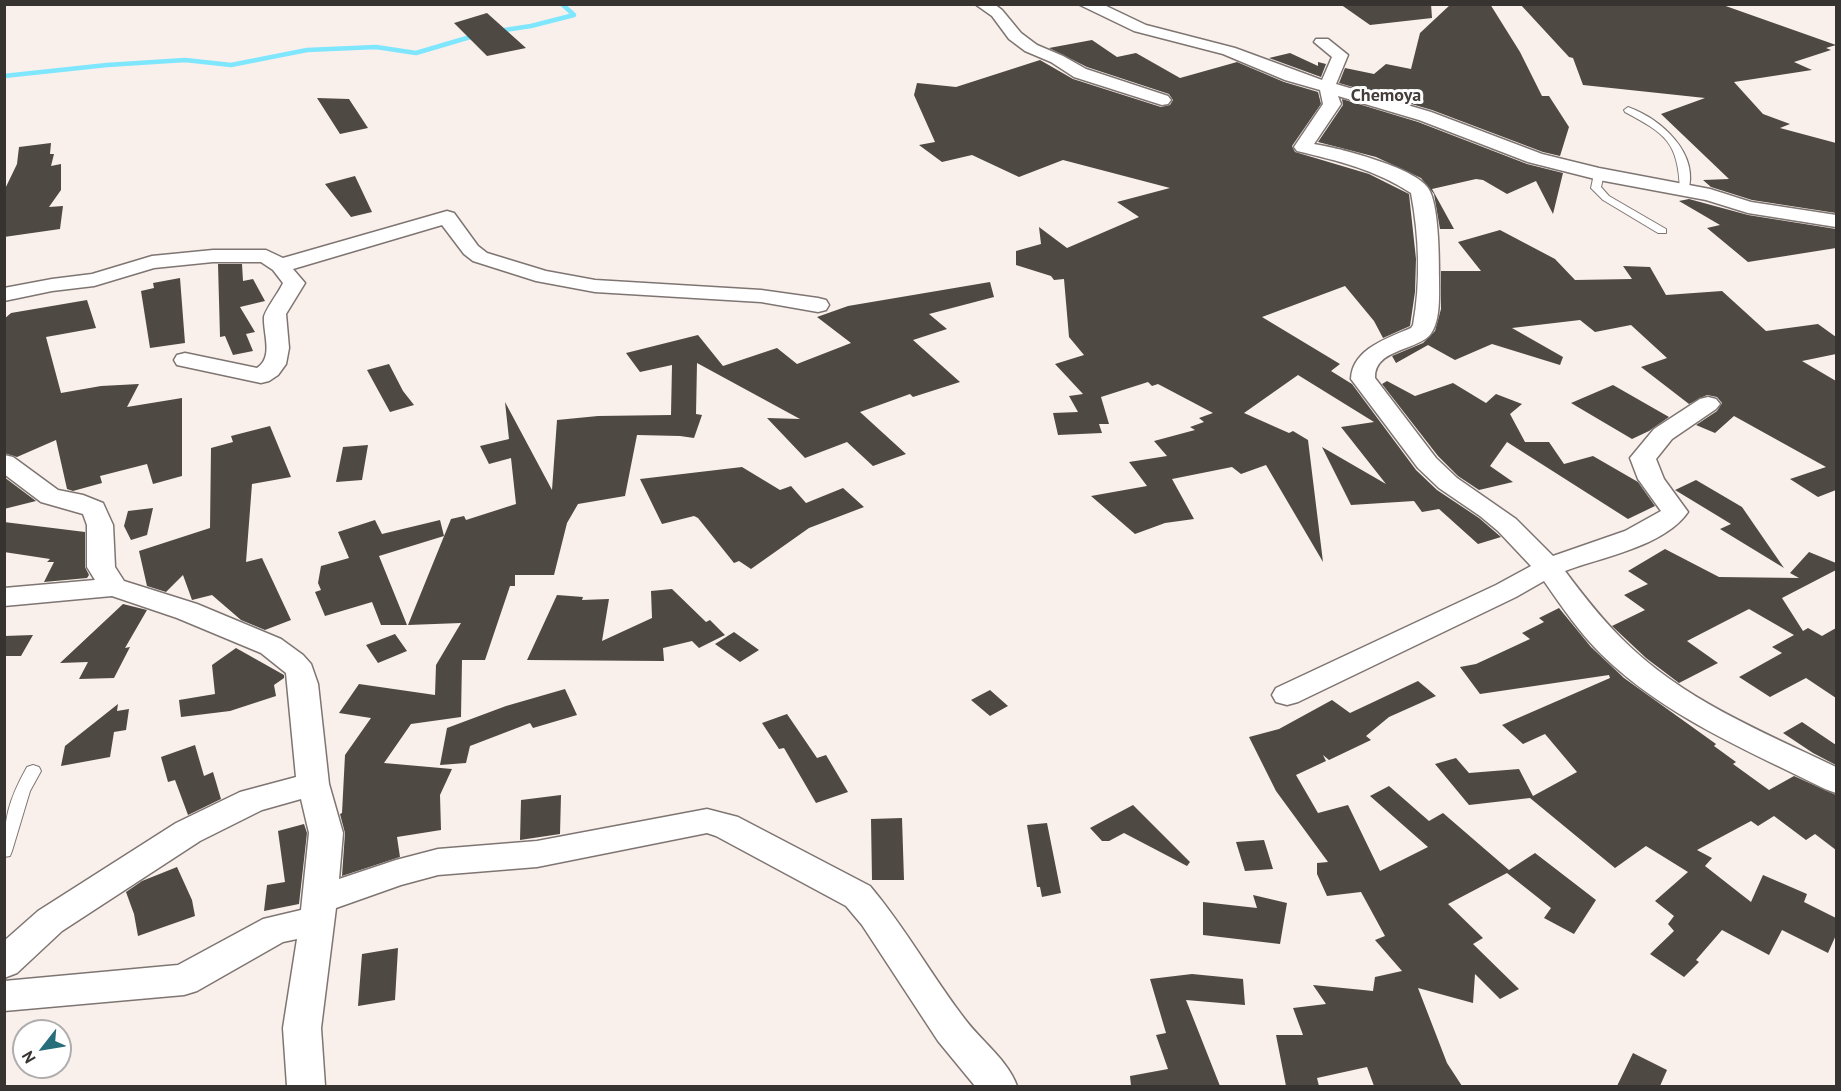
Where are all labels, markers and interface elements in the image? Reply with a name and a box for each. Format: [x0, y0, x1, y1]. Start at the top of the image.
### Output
district label: Chemoya [1351, 85, 1421, 107]
north arrow [12, 1019, 72, 1079]
text: N [17, 1048, 40, 1067]

